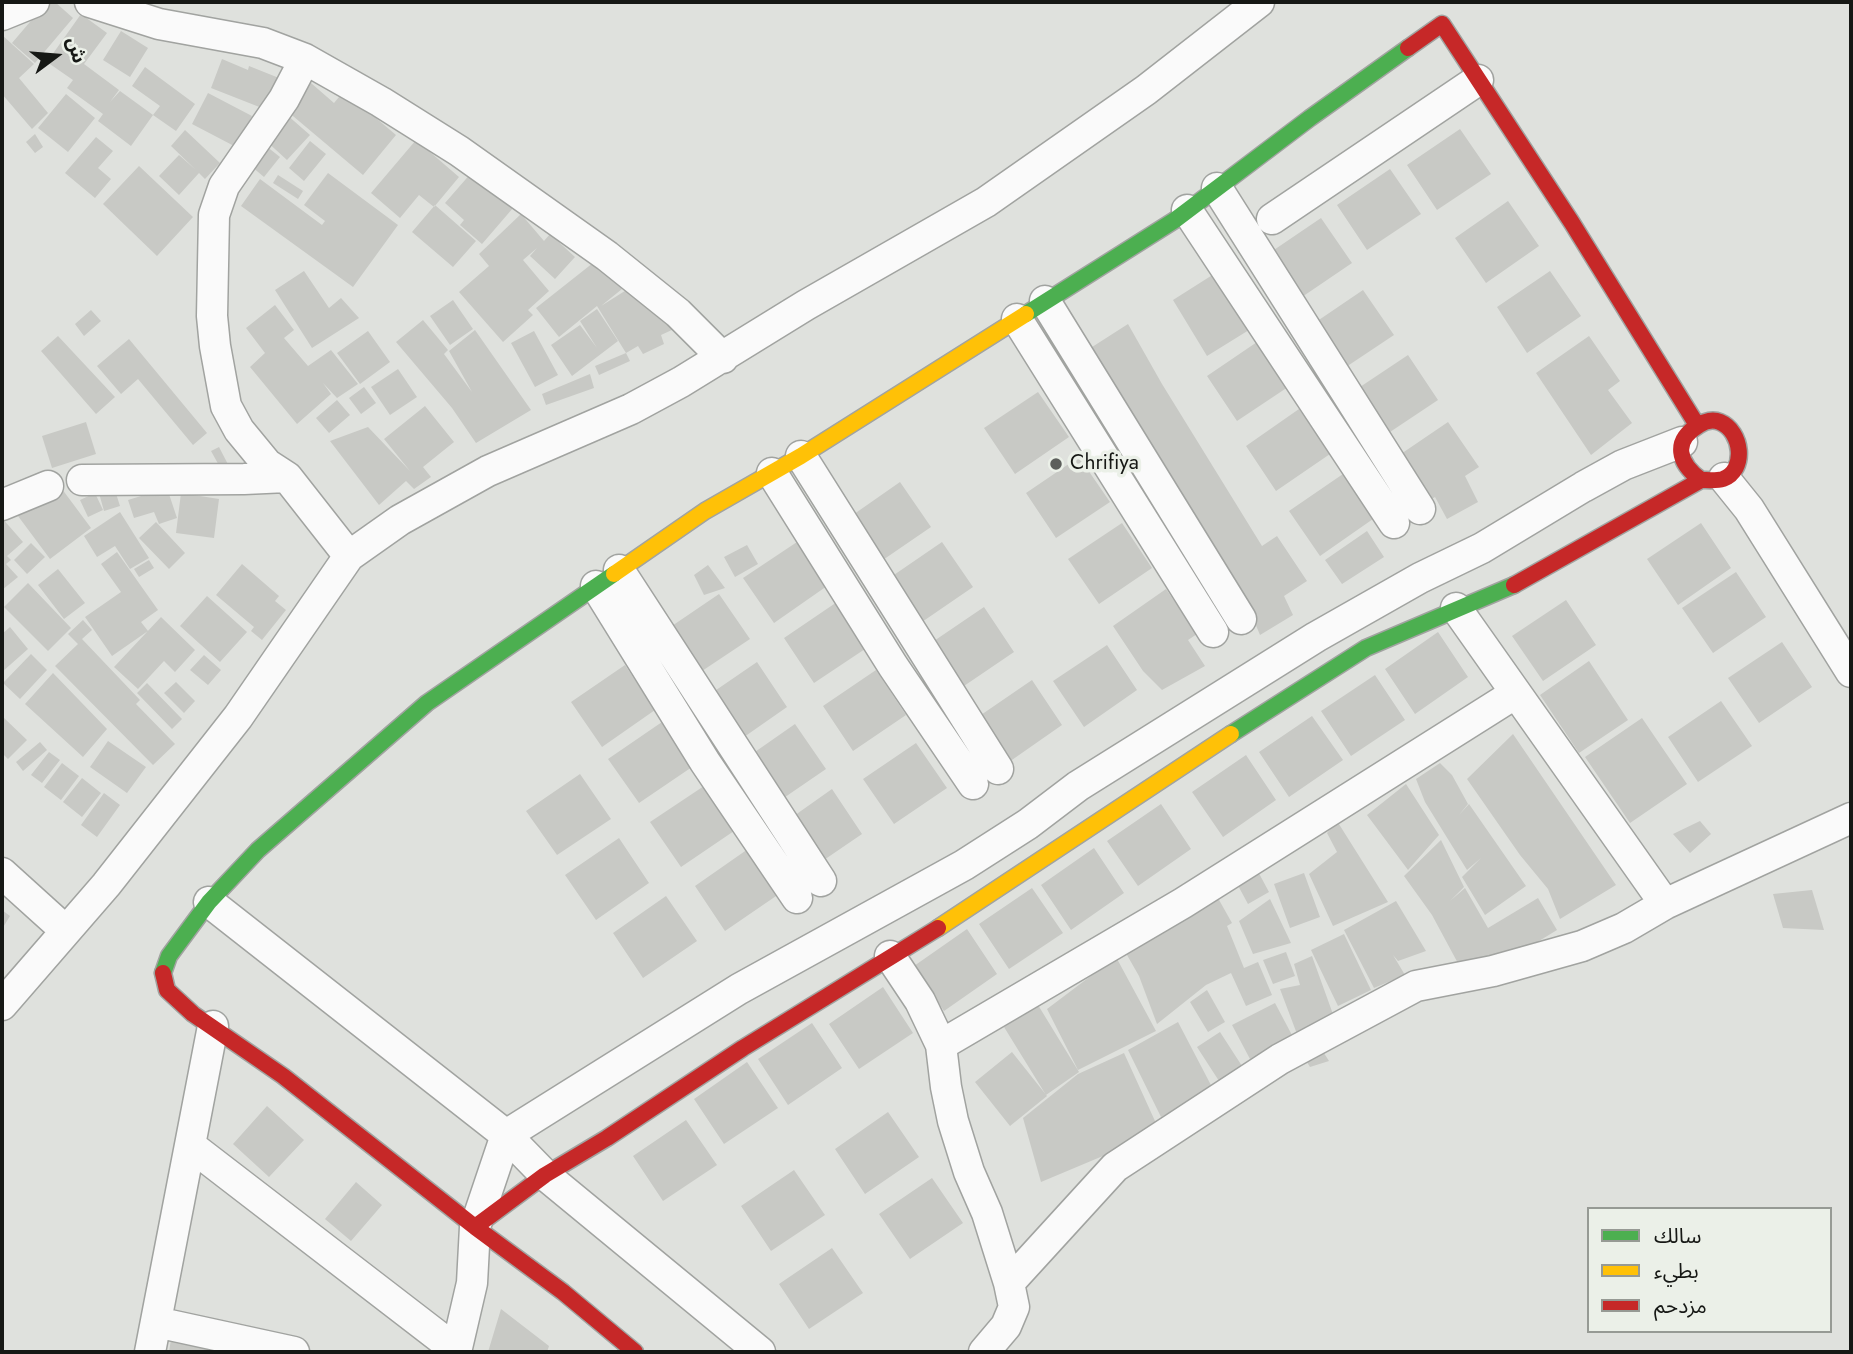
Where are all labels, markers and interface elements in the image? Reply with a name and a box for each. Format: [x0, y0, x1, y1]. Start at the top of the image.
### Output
north arrow [21, 21, 91, 91]
text: ش [60, 34, 93, 66]
place label: Chrifiya [1070, 451, 1139, 477]
marker: Chrifiya [1048, 456, 1064, 472]
legend [1587, 1207, 1832, 1333]
text: سالك [1654, 1221, 1701, 1251]
text: بطيء [1654, 1256, 1699, 1286]
text: مزدحم [1654, 1291, 1707, 1321]

